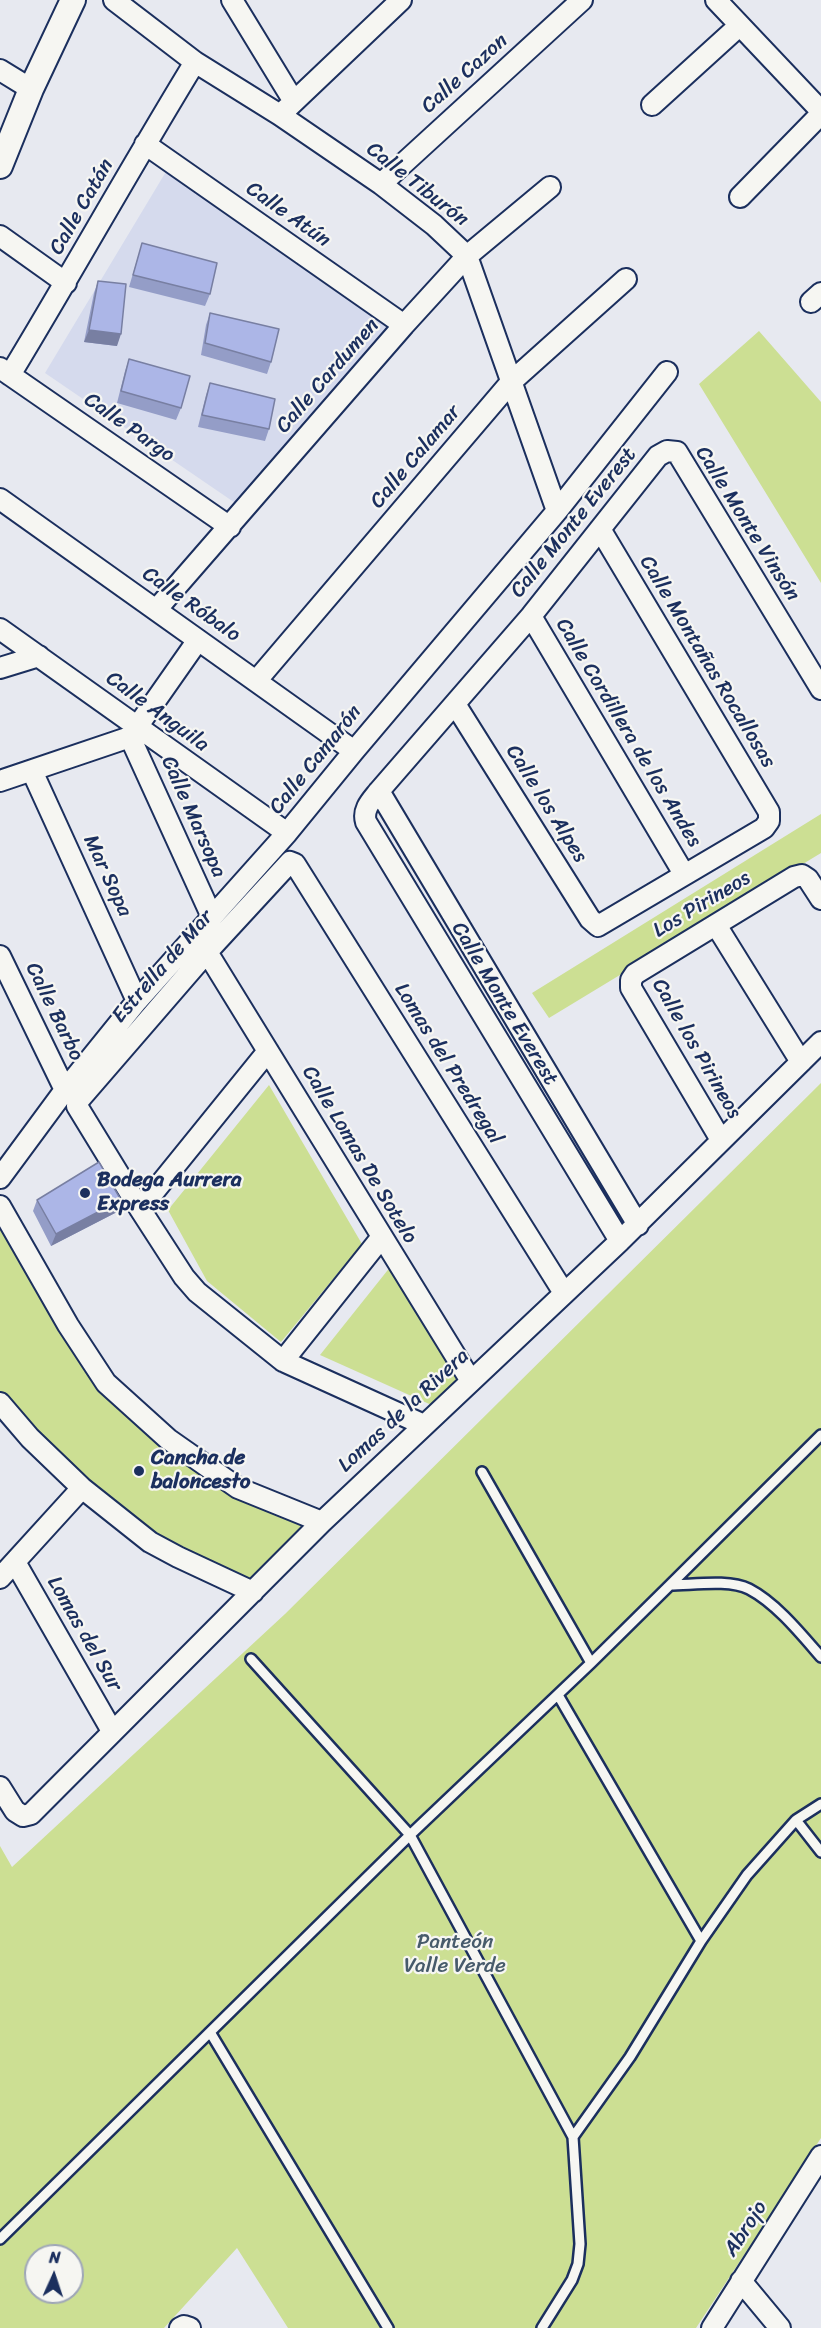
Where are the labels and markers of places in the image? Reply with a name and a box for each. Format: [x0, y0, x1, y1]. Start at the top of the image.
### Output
place label: Bodega Aurrera Express [97, 1168, 242, 1218]
marker: Bodega Aurrera Express [78, 1186, 92, 1200]
place label: Cancha de baloncesto [151, 1446, 251, 1496]
marker: Cancha de baloncesto [132, 1464, 146, 1478]

